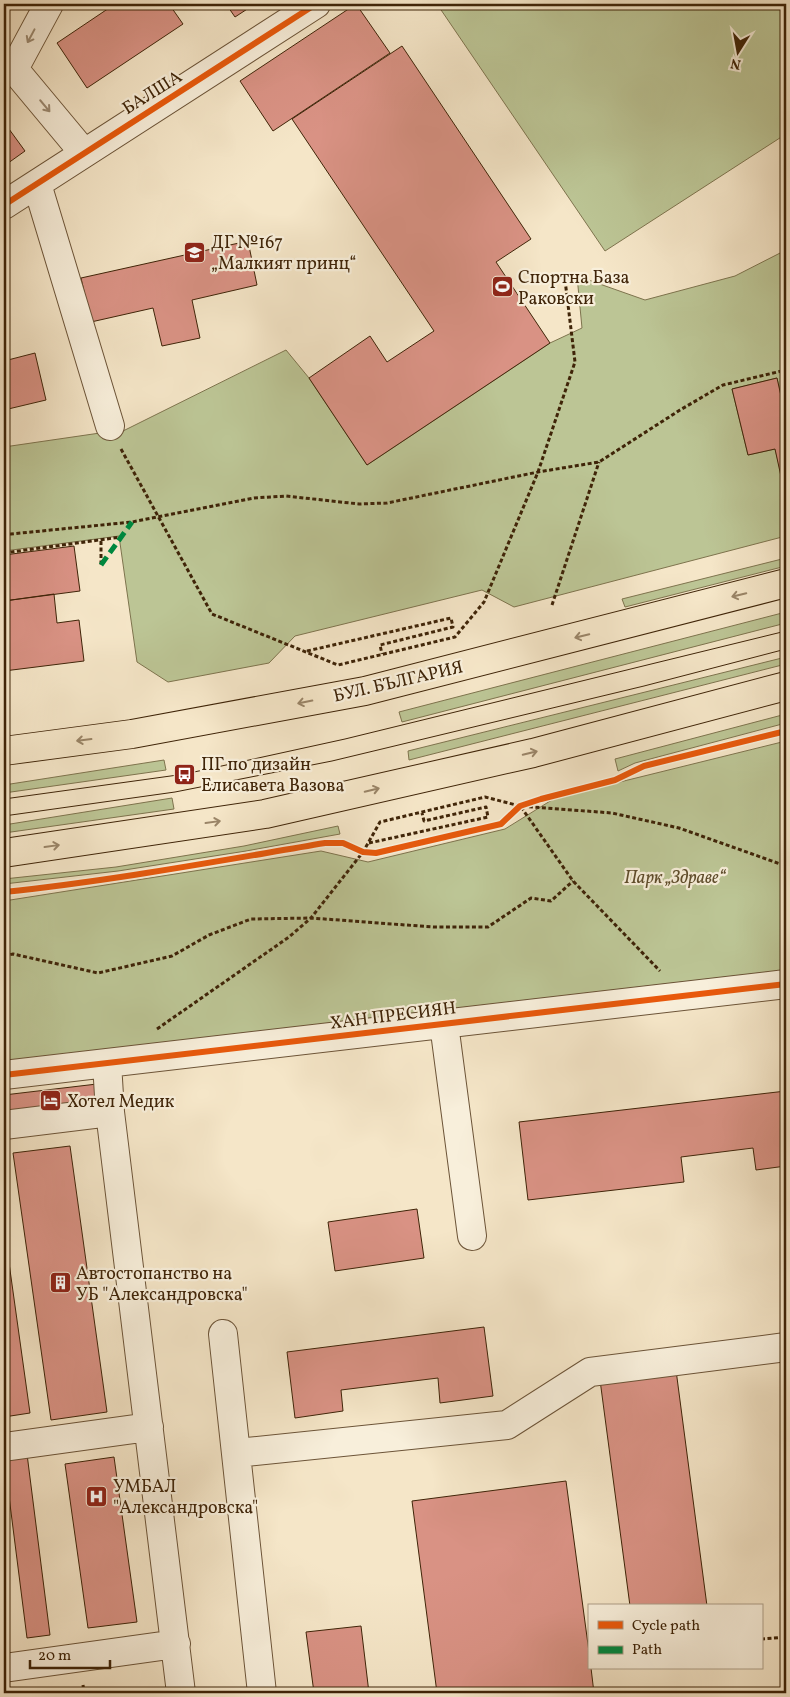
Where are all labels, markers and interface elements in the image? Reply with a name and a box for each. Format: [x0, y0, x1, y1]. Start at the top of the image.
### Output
north arrow [712, 28, 762, 78]
one-way arrow [26, 29, 36, 44]
text: N [729, 53, 743, 74]
street label: БАЛША [118, 65, 188, 121]
one-way arrow [39, 100, 50, 113]
place label: ДГ №167 „Малкият принц“ [211, 231, 356, 277]
school or university icon: ДГ №167 „Малкият принц“ [183, 240, 207, 264]
place label: Спортна База Раковски [518, 266, 629, 312]
sports icon: Спортна База Раковски [490, 275, 514, 299]
one-way arrow [732, 591, 748, 600]
one-way arrow [574, 631, 590, 641]
street label: БУЛ. БЪЛГАРИЯ [331, 655, 466, 710]
one-way arrow [297, 698, 313, 708]
one-way arrow [76, 735, 92, 745]
one-way arrow [522, 748, 538, 757]
place label: ПГ по дизайн Елисавета Вазова [201, 753, 344, 799]
bus stop icon: ПГ по дизайн Елисавета Вазова [173, 762, 197, 786]
one-way arrow [363, 785, 379, 794]
one-way arrow [204, 817, 220, 827]
one-way arrow [44, 840, 60, 850]
park label: Парк „Здраве“ [624, 866, 727, 891]
street label: ХАН ПРЕСИЯН [329, 996, 458, 1037]
hotel icon: Хотел Медик [39, 1089, 63, 1113]
place label: Хотел Медик [67, 1090, 175, 1115]
place label: Автостопанство на УБ "Александровска" [76, 1262, 248, 1308]
building icon: Автостопанство на УБ "Александровска" [48, 1271, 72, 1295]
place label: УМБАЛ "Александровска" [113, 1475, 258, 1521]
hospital icon: УМБАЛ "Александровска" [85, 1484, 109, 1508]
legend [588, 1604, 762, 1670]
text: Cycle path [632, 1616, 700, 1637]
scale bar [30, 1637, 110, 1669]
text: Path [632, 1640, 662, 1661]
text: 20 m [38, 1646, 71, 1667]

